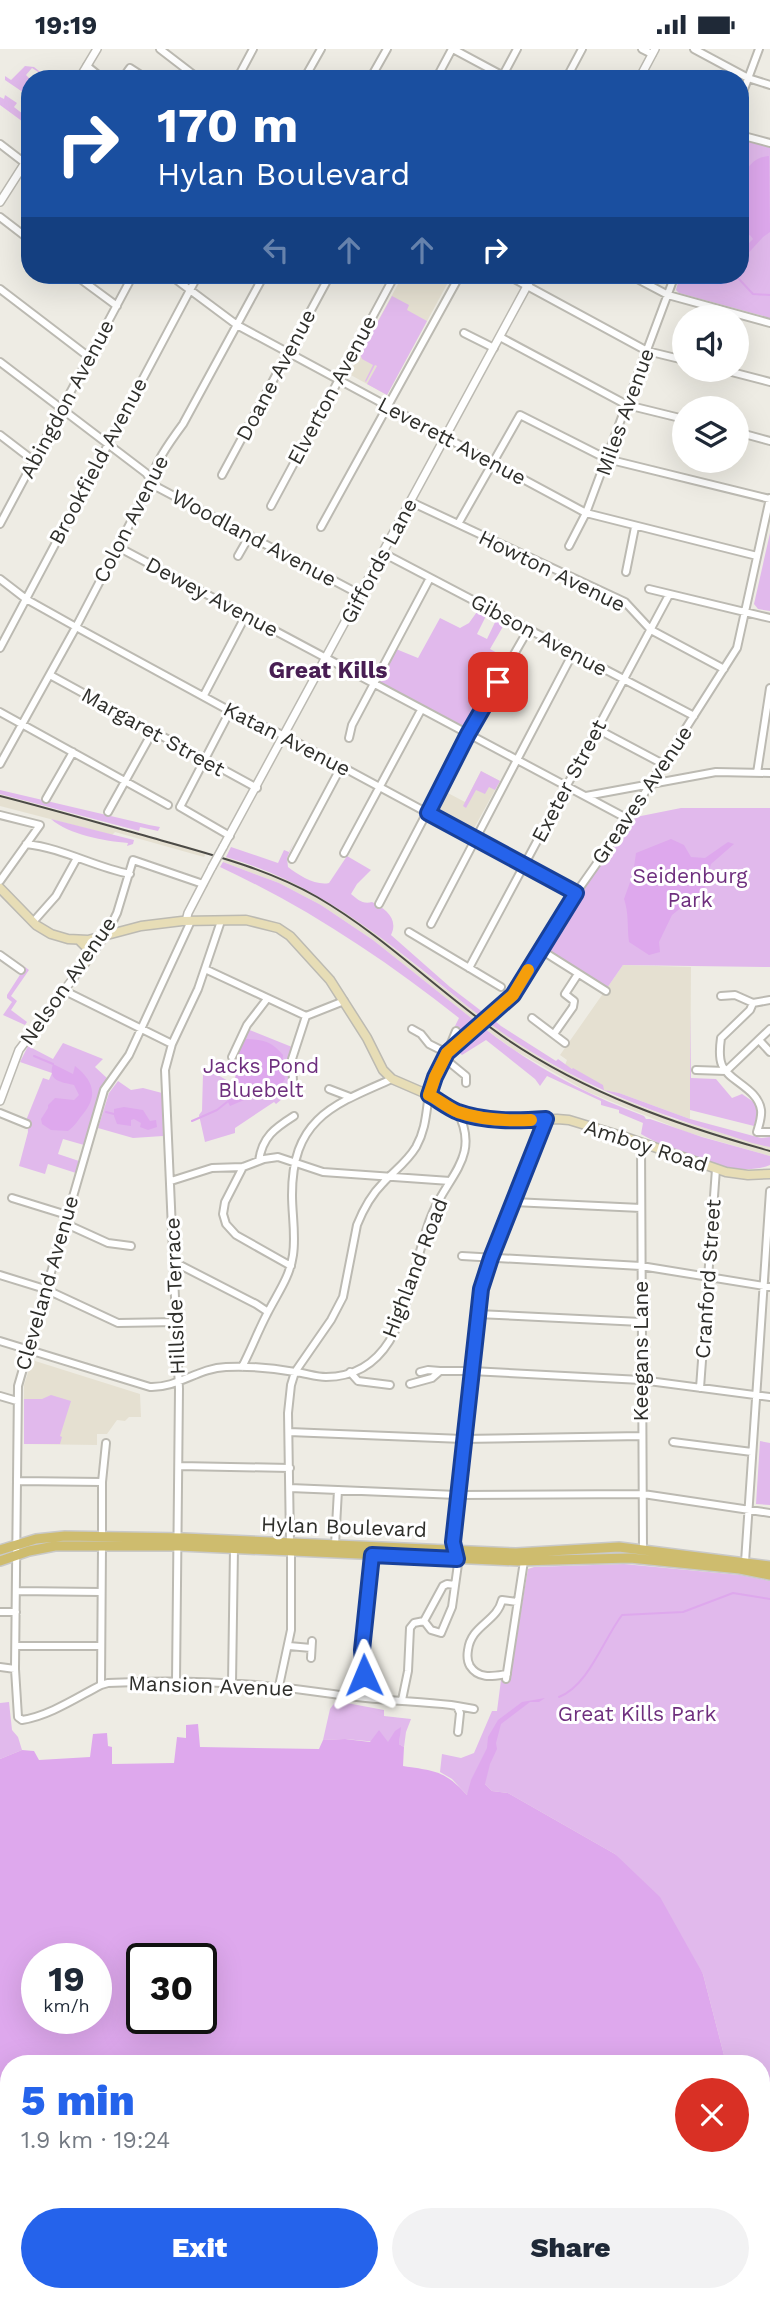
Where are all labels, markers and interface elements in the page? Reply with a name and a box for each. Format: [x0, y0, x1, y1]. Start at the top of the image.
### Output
text: 19:19 [35, 10, 97, 40]
text: 170 m [157, 96, 298, 154]
icon: right [42, 98, 133, 189]
text: Hylan Boulevard [157, 155, 410, 193]
icon: left [257, 231, 295, 269]
icon: ahead [330, 231, 368, 269]
icon: ahead [403, 231, 441, 269]
icon: right [476, 231, 514, 269]
street label: Doane Avenue [230, 305, 321, 445]
map controls [672, 305, 749, 473]
button: sound [672, 305, 749, 382]
street label: Elverton Avenue [282, 311, 381, 469]
street label: Abingdon Avenue [14, 315, 119, 482]
street label: Miles Avenue [590, 345, 659, 479]
street label: Brookfield Avenue [43, 373, 152, 548]
street label: Leverett Avenue [374, 391, 531, 490]
button: layers [672, 396, 749, 473]
street label: Colon Avenue [88, 451, 173, 587]
street label: Woodland Avenue [168, 484, 341, 592]
street label: Giffords Lane [335, 494, 422, 628]
street label: Howton Avenue [475, 524, 630, 617]
street label: Dewey Avenue [142, 551, 283, 642]
street label: Gibson Avenue [467, 588, 612, 681]
pin [468, 652, 528, 712]
district label: Great Kills [268, 657, 388, 684]
icon: arrive [479, 663, 517, 701]
street label: Margaret Street [77, 682, 229, 781]
street label: Katan Avenue [220, 696, 355, 781]
street label: Exeter Street [526, 715, 611, 846]
street label: Greaves Avenue [586, 721, 697, 869]
park label: Seidenburg Park [633, 863, 748, 912]
street label: Nelson Avenue [14, 912, 121, 1050]
park label: Jacks Pond Bluebelt [203, 1053, 319, 1102]
street label: Amboy Road [581, 1114, 711, 1177]
street label: Cleveland Avenue [10, 1193, 83, 1373]
street label: Highland Road [376, 1194, 453, 1341]
street label: Cranford Street [689, 1198, 726, 1360]
street label: Hillside Terrace [159, 1217, 190, 1375]
street label: Keegans Lane [628, 1281, 653, 1421]
street label: Hylan Boulevard [261, 1511, 427, 1542]
position arrow [327, 1638, 401, 1712]
street label: Mansion Avenue [128, 1670, 294, 1701]
park label: Great Kills Park [558, 1701, 716, 1726]
speed limit sign: 30 [126, 1943, 217, 2034]
text: 19 [48, 1958, 85, 2000]
text: km/h [43, 1995, 90, 2016]
text: 5 min [21, 2076, 135, 2125]
button: close [675, 2078, 749, 2152]
text: 1.9 km · 19:24 [21, 2127, 170, 2154]
button: Exit [21, 2208, 378, 2288]
button: Share [392, 2208, 749, 2288]

